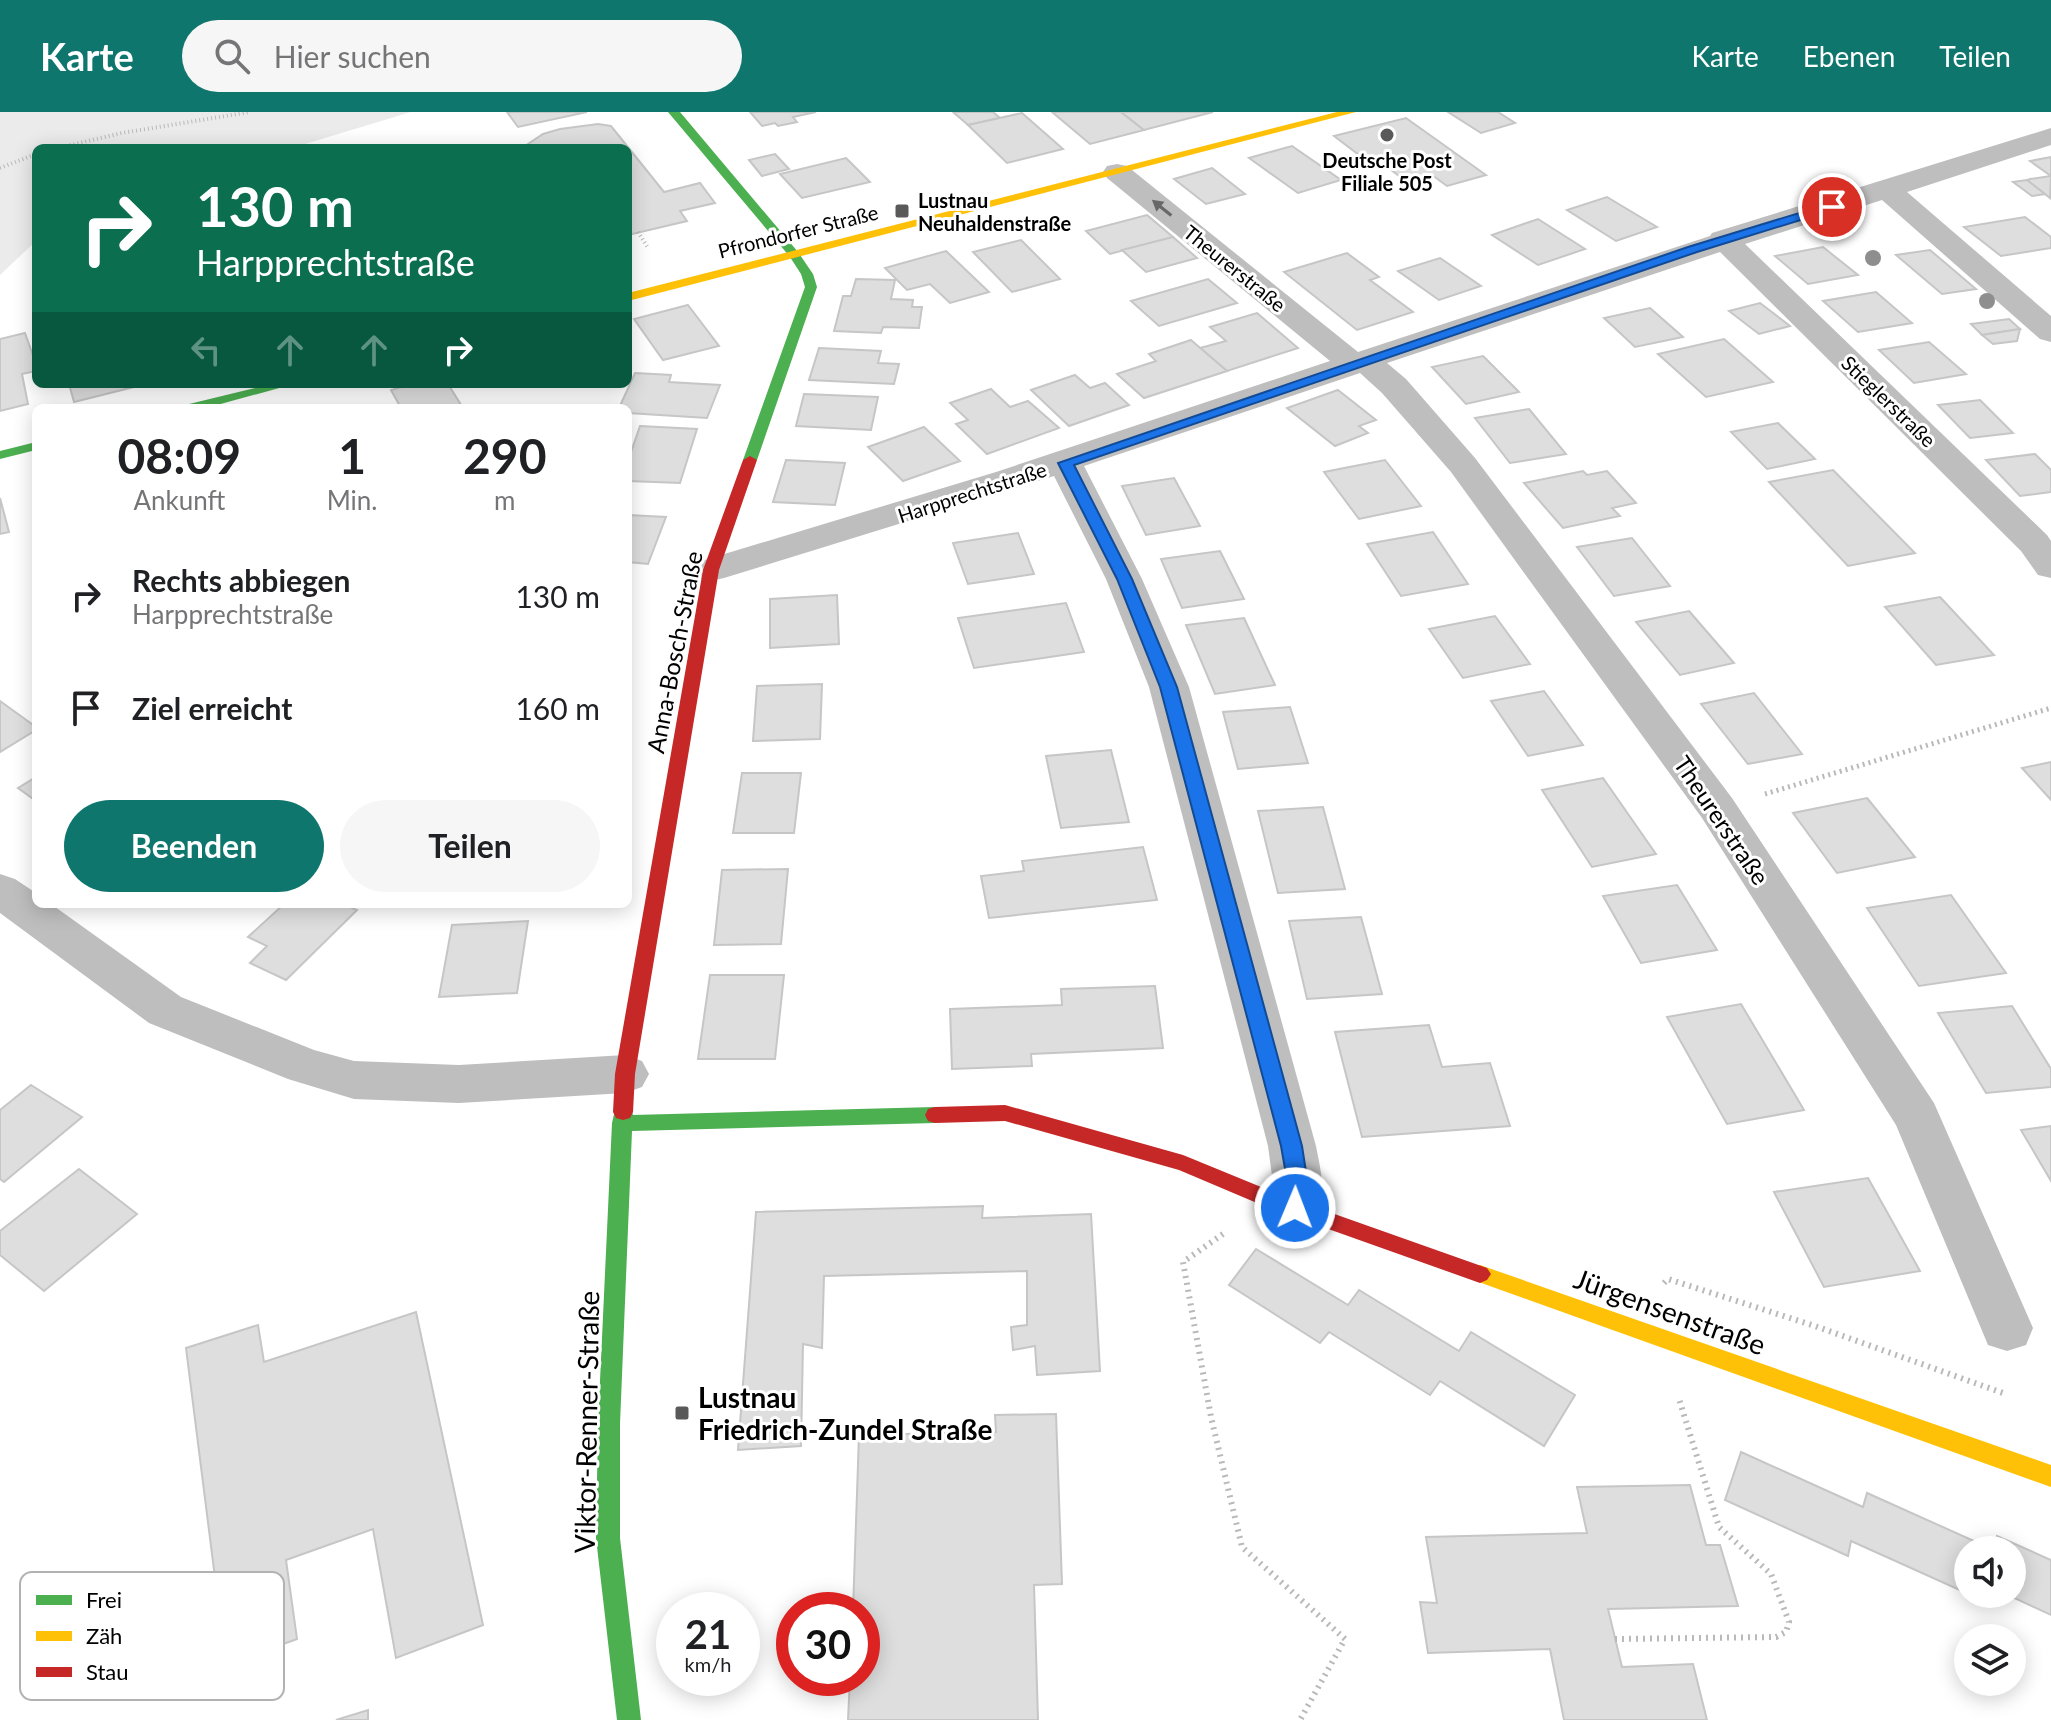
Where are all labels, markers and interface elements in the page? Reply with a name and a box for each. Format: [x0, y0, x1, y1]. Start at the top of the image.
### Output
search box [182, 20, 742, 92]
text: Karte [40, 33, 134, 79]
icon: search [210, 34, 254, 78]
text: Hier suchen [274, 38, 431, 74]
text: Karte [1691, 39, 1759, 73]
text: Ebenen [1803, 39, 1895, 73]
text: Teilen [1939, 39, 2011, 73]
marker: Deutsche Post Filiale 505 [1378, 126, 1396, 144]
place label: Deutsche Post Filiale 505 [1322, 148, 1452, 195]
text: 130 m [196, 172, 354, 239]
pin [1798, 173, 1866, 241]
icon: right [64, 176, 168, 280]
icon: arrive [1810, 185, 1854, 229]
place label: Lustnau Neuhaldenstraße [918, 188, 1072, 235]
street label: Pfrondorfer Straße [715, 199, 881, 263]
one-way arrow [1152, 201, 1172, 217]
marker: Lustnau Neuhaldenstraße [893, 202, 911, 220]
street label: Theurerstraße [1179, 220, 1291, 316]
text: Harpprechtstraße [196, 240, 475, 284]
icon: left [184, 328, 228, 372]
icon: ahead [268, 328, 312, 372]
icon: ahead [352, 328, 396, 372]
icon: right [436, 328, 480, 372]
street label: Stieglerstraße [1837, 350, 1941, 452]
text: 08:09 [117, 427, 241, 484]
text: 1 [338, 427, 366, 484]
text: 290 [463, 427, 547, 484]
street label: Harpprechtstraße [895, 457, 1049, 527]
text: Ankunft [133, 484, 225, 516]
text: Min. [327, 484, 378, 516]
text: m [494, 484, 515, 516]
street label: Anna-Bosch-Straße [640, 549, 708, 755]
text: Rechts abbiegen [132, 562, 351, 598]
icon: right [64, 574, 108, 618]
text: 130 m [515, 578, 600, 614]
text: Harpprechtstraße [132, 598, 333, 630]
icon: arrive [64, 686, 108, 730]
text: Ziel erreicht [132, 690, 292, 726]
text: 160 m [515, 690, 600, 726]
street label: Theurerstraße [1668, 750, 1776, 890]
button: Beenden [64, 800, 324, 892]
button: Teilen [340, 800, 600, 892]
position arrow [1253, 1166, 1337, 1250]
street label: Jürgensenstraße [1570, 1261, 1770, 1361]
street label: Viktor-Renner-Straße [567, 1290, 605, 1554]
place label: Lustnau Friedrich-Zundel Straße [698, 1380, 992, 1446]
marker: Lustnau Friedrich-Zundel Straße [673, 1404, 691, 1422]
map controls [1954, 1536, 2026, 1696]
button: sound [1954, 1536, 2026, 1608]
legend [20, 1572, 284, 1700]
text: Frei [86, 1586, 122, 1613]
speed limit sign: 30 [776, 1592, 880, 1696]
text: 21 [685, 1610, 731, 1658]
text: Zäh [86, 1622, 122, 1649]
button: layers [1954, 1624, 2026, 1696]
text: km/h [685, 1652, 731, 1676]
text: Stau [86, 1658, 129, 1685]

